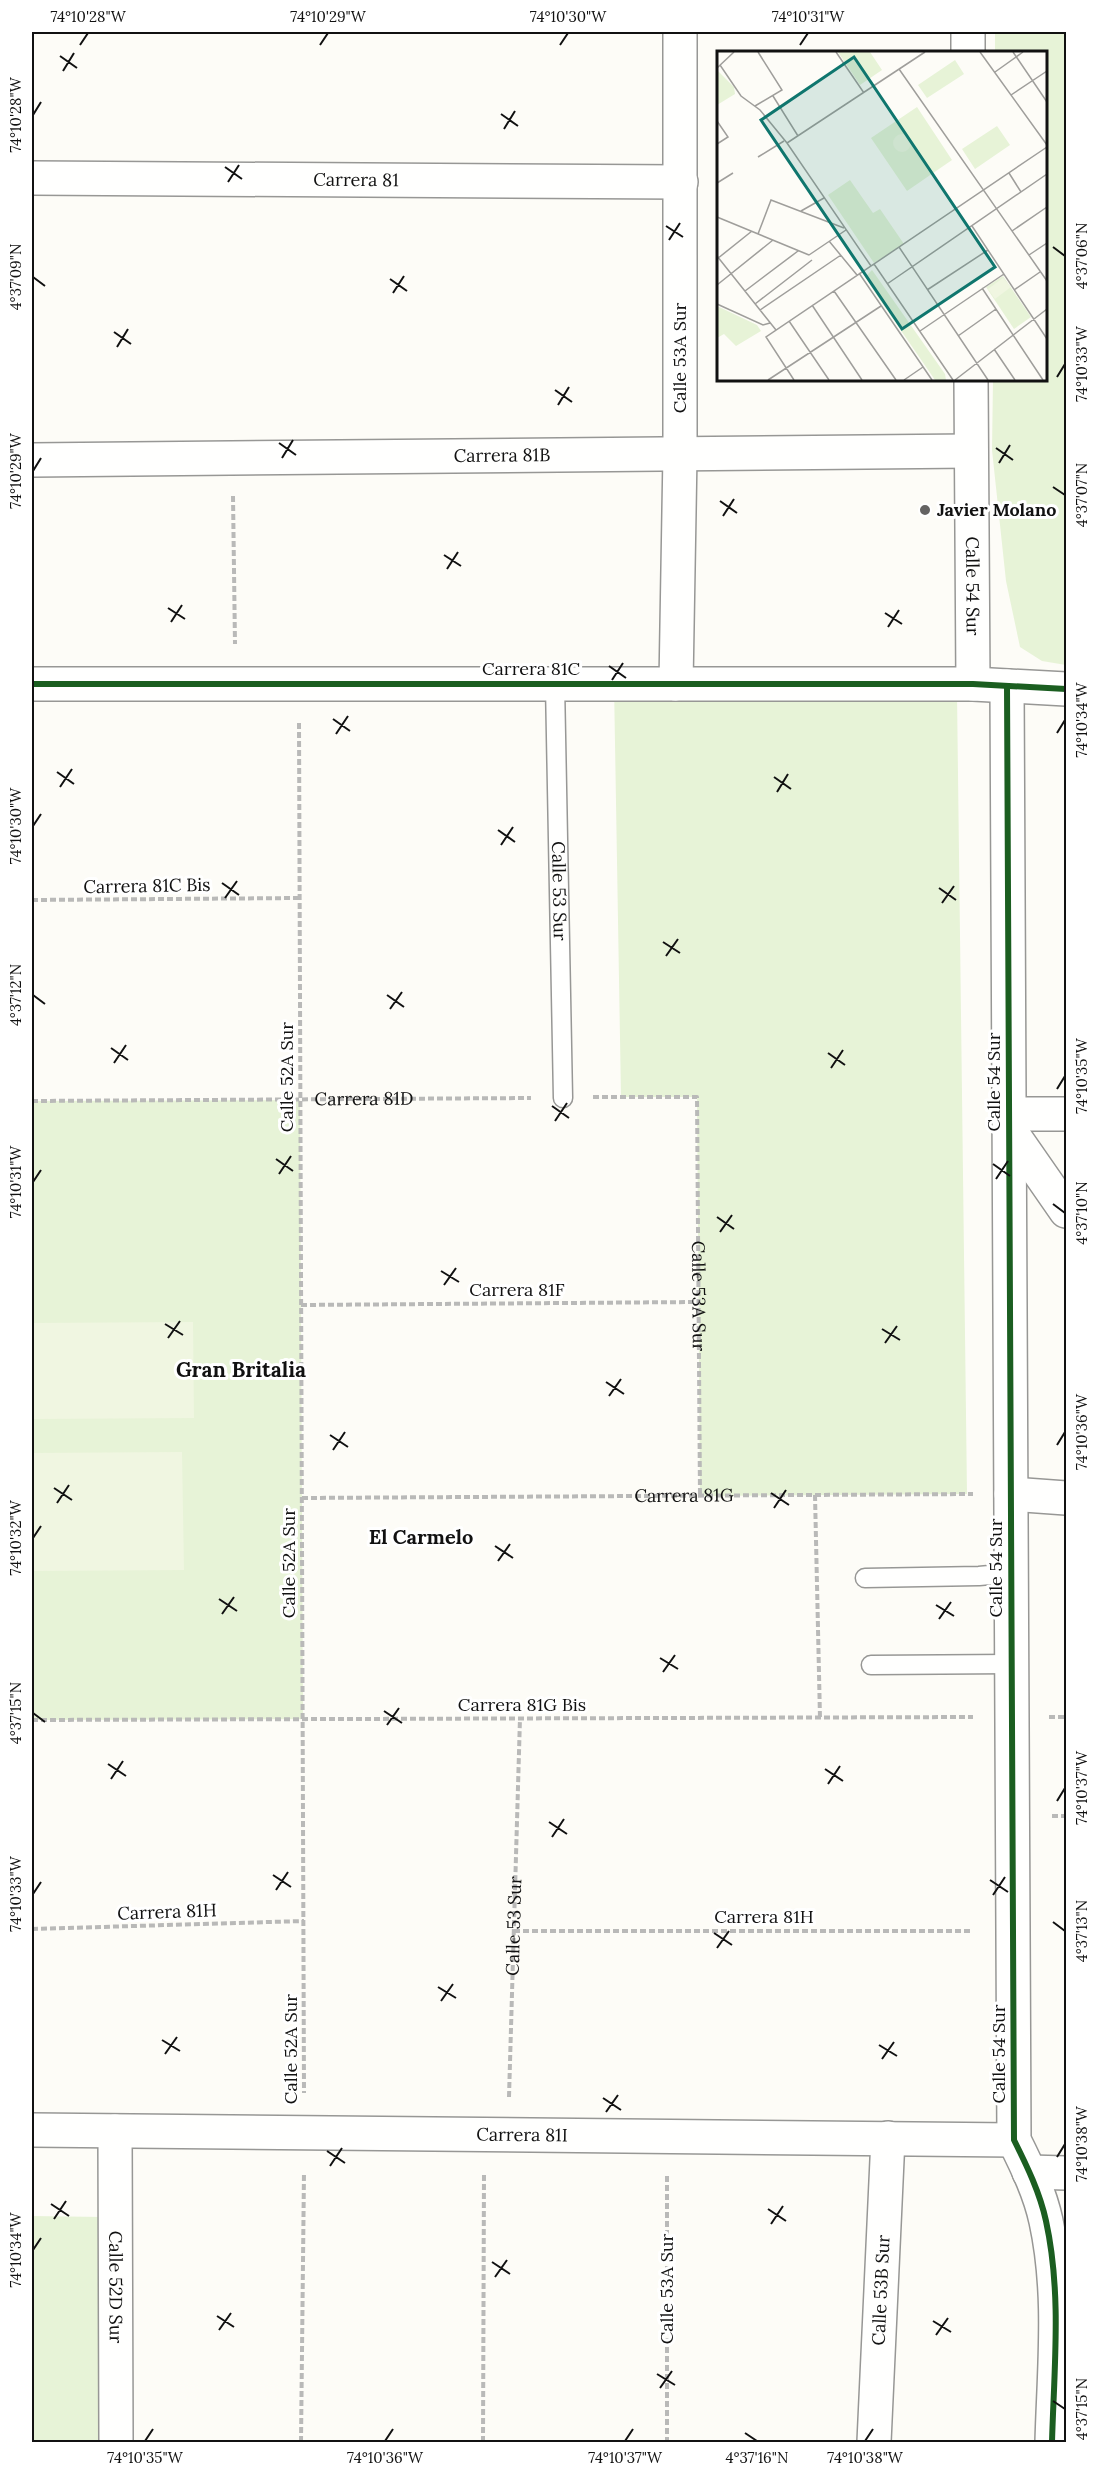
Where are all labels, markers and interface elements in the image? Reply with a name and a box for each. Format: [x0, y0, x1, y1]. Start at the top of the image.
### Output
text: 74°10'28"W [50, 7, 127, 26]
text: 74°10'29"W [290, 7, 367, 26]
text: 74°10'30"W [530, 7, 607, 26]
text: 74°10'31"W [772, 7, 845, 26]
inset map [717, 51, 1047, 381]
text: 74°10'28"W [6, 76, 25, 153]
street label: Carrera 81 [313, 168, 399, 191]
text: 4°37'06"N [1072, 223, 1091, 289]
text: 4°37'09"N [6, 244, 25, 310]
street label: Calle 53A Sur [668, 302, 691, 413]
text: 74°10'33"W [1072, 325, 1091, 402]
text: 74°10'29"W [6, 432, 25, 509]
street label: Carrera 81B [454, 443, 550, 467]
text: 4°37'07"N [1072, 463, 1091, 527]
place label: Javier Molano [937, 498, 1056, 521]
marker: Javier Molano [918, 503, 932, 517]
street label: Calle 54 Sur [961, 536, 985, 636]
street label: Carrera 81C [482, 657, 580, 680]
text: 74°10'34"W [1072, 681, 1091, 758]
text: 74°10'30"W [6, 787, 25, 864]
street label: Calle 53 Sur [547, 841, 572, 941]
street label: Carrera 81C Bis [83, 873, 211, 898]
text: 4°37'12"N [6, 964, 25, 1026]
street label: Calle 52A Sur [275, 1022, 298, 1132]
street label: Calle 54 Sur [982, 1032, 1005, 1132]
text: 74°10'35"W [1072, 1037, 1091, 1114]
street label: Carrera 81D [314, 1087, 414, 1110]
text: 74°10'31"W [6, 1145, 25, 1218]
text: 4°37'10"N [1072, 1181, 1091, 1245]
street label: Calle 53A Sur [687, 1241, 711, 1352]
street label: Carrera 81F [469, 1278, 565, 1301]
district label: Gran Britalia [176, 1356, 306, 1383]
text: 74°10'36"W [1072, 1393, 1091, 1470]
street label: Carrera 81G [634, 1483, 734, 1507]
text: 74°10'32"W [6, 1499, 25, 1576]
street label: Calle 52A Sur [277, 1508, 300, 1618]
street label: Calle 54 Sur [984, 1518, 1007, 1618]
district label: El Carmelo [369, 1524, 473, 1549]
text: 4°37'15"N [6, 1682, 25, 1744]
street label: Carrera 81G Bis [458, 1693, 586, 1716]
text: 74°10'37"W [1072, 1750, 1091, 1825]
text: 74°10'33"W [6, 1855, 25, 1932]
street label: Calle 53 Sur [501, 1876, 526, 1976]
street label: Carrera 81H [117, 1898, 217, 1925]
text: 4°37'13"N [1072, 1900, 1091, 1962]
street label: Carrera 81H [714, 1905, 814, 1928]
street label: Calle 52A Sur [279, 1994, 302, 2104]
street label: Calle 54 Sur [987, 2004, 1010, 2104]
text: 74°10'38"W [1072, 2105, 1091, 2182]
street label: Carrera 81I [476, 2123, 568, 2146]
text: 74°10'34"W [6, 2211, 25, 2288]
street label: Calle 52D Sur [104, 2231, 128, 2343]
street label: Calle 53A Sur [655, 2233, 678, 2344]
street label: Calle 53B Sur [866, 2234, 895, 2346]
text: 4°37'15"N [1072, 2378, 1091, 2440]
text: 74°10'35"W [107, 2448, 184, 2467]
text: 74°10'36"W [347, 2448, 424, 2467]
text: 74°10'37"W [588, 2448, 663, 2467]
text: 4°37'16"N [726, 2448, 788, 2467]
text: 74°10'38"W [827, 2448, 904, 2467]

